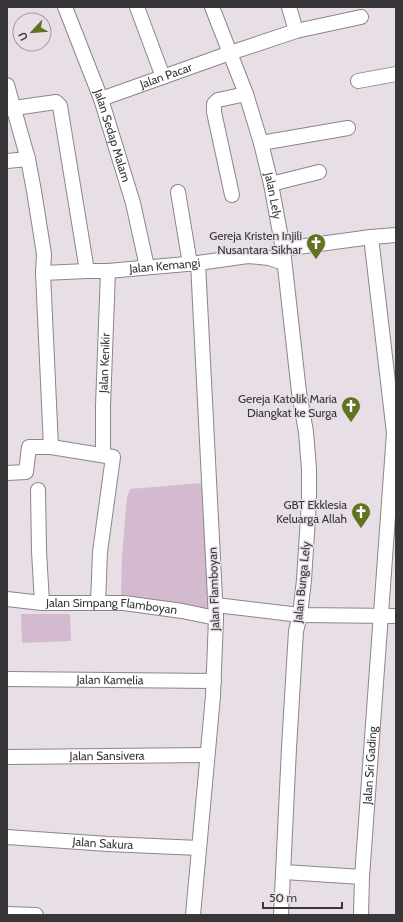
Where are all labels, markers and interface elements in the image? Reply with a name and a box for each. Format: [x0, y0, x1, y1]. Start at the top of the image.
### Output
north arrow [12, 12, 52, 52]
text: U [15, 30, 31, 43]
street label: Jalan Pacar [137, 59, 194, 92]
street label: Jalan Sedap Malam [90, 86, 134, 184]
street label: Jalan Lely [261, 170, 285, 221]
place label: Gereja Kristen Injili Nusantara Sikhar [209, 228, 302, 257]
church icon: Gereja Kristen Injili Nusantara Sikhar [305, 232, 327, 260]
street label: Jalan Kemangi [128, 255, 201, 276]
street label: Jalan Kenikir [95, 332, 113, 394]
place label: Gereja Katolik Maria Diangkat ke Surga [238, 391, 337, 420]
church icon: Gereja Katolik Maria Diangkat ke Surga [340, 395, 362, 423]
place label: GBT Ekklesia Keluarga Allah [276, 497, 347, 526]
church icon: GBT Ekklesia Keluarga Allah [350, 501, 372, 529]
street label: Jalan Bunga Lely [290, 540, 313, 625]
street label: Jalan Flamboyan [205, 547, 222, 632]
street label: Jalan Simpang Flamboyan [45, 595, 178, 617]
street label: Jalan Kamelia [75, 672, 144, 687]
street label: Jalan Sri Gading [359, 725, 380, 806]
street label: Jalan Sansivera [68, 748, 145, 763]
street label: Jalan Sakura [71, 833, 134, 852]
scale bar [263, 884, 342, 910]
text: 50 m [269, 890, 297, 905]

